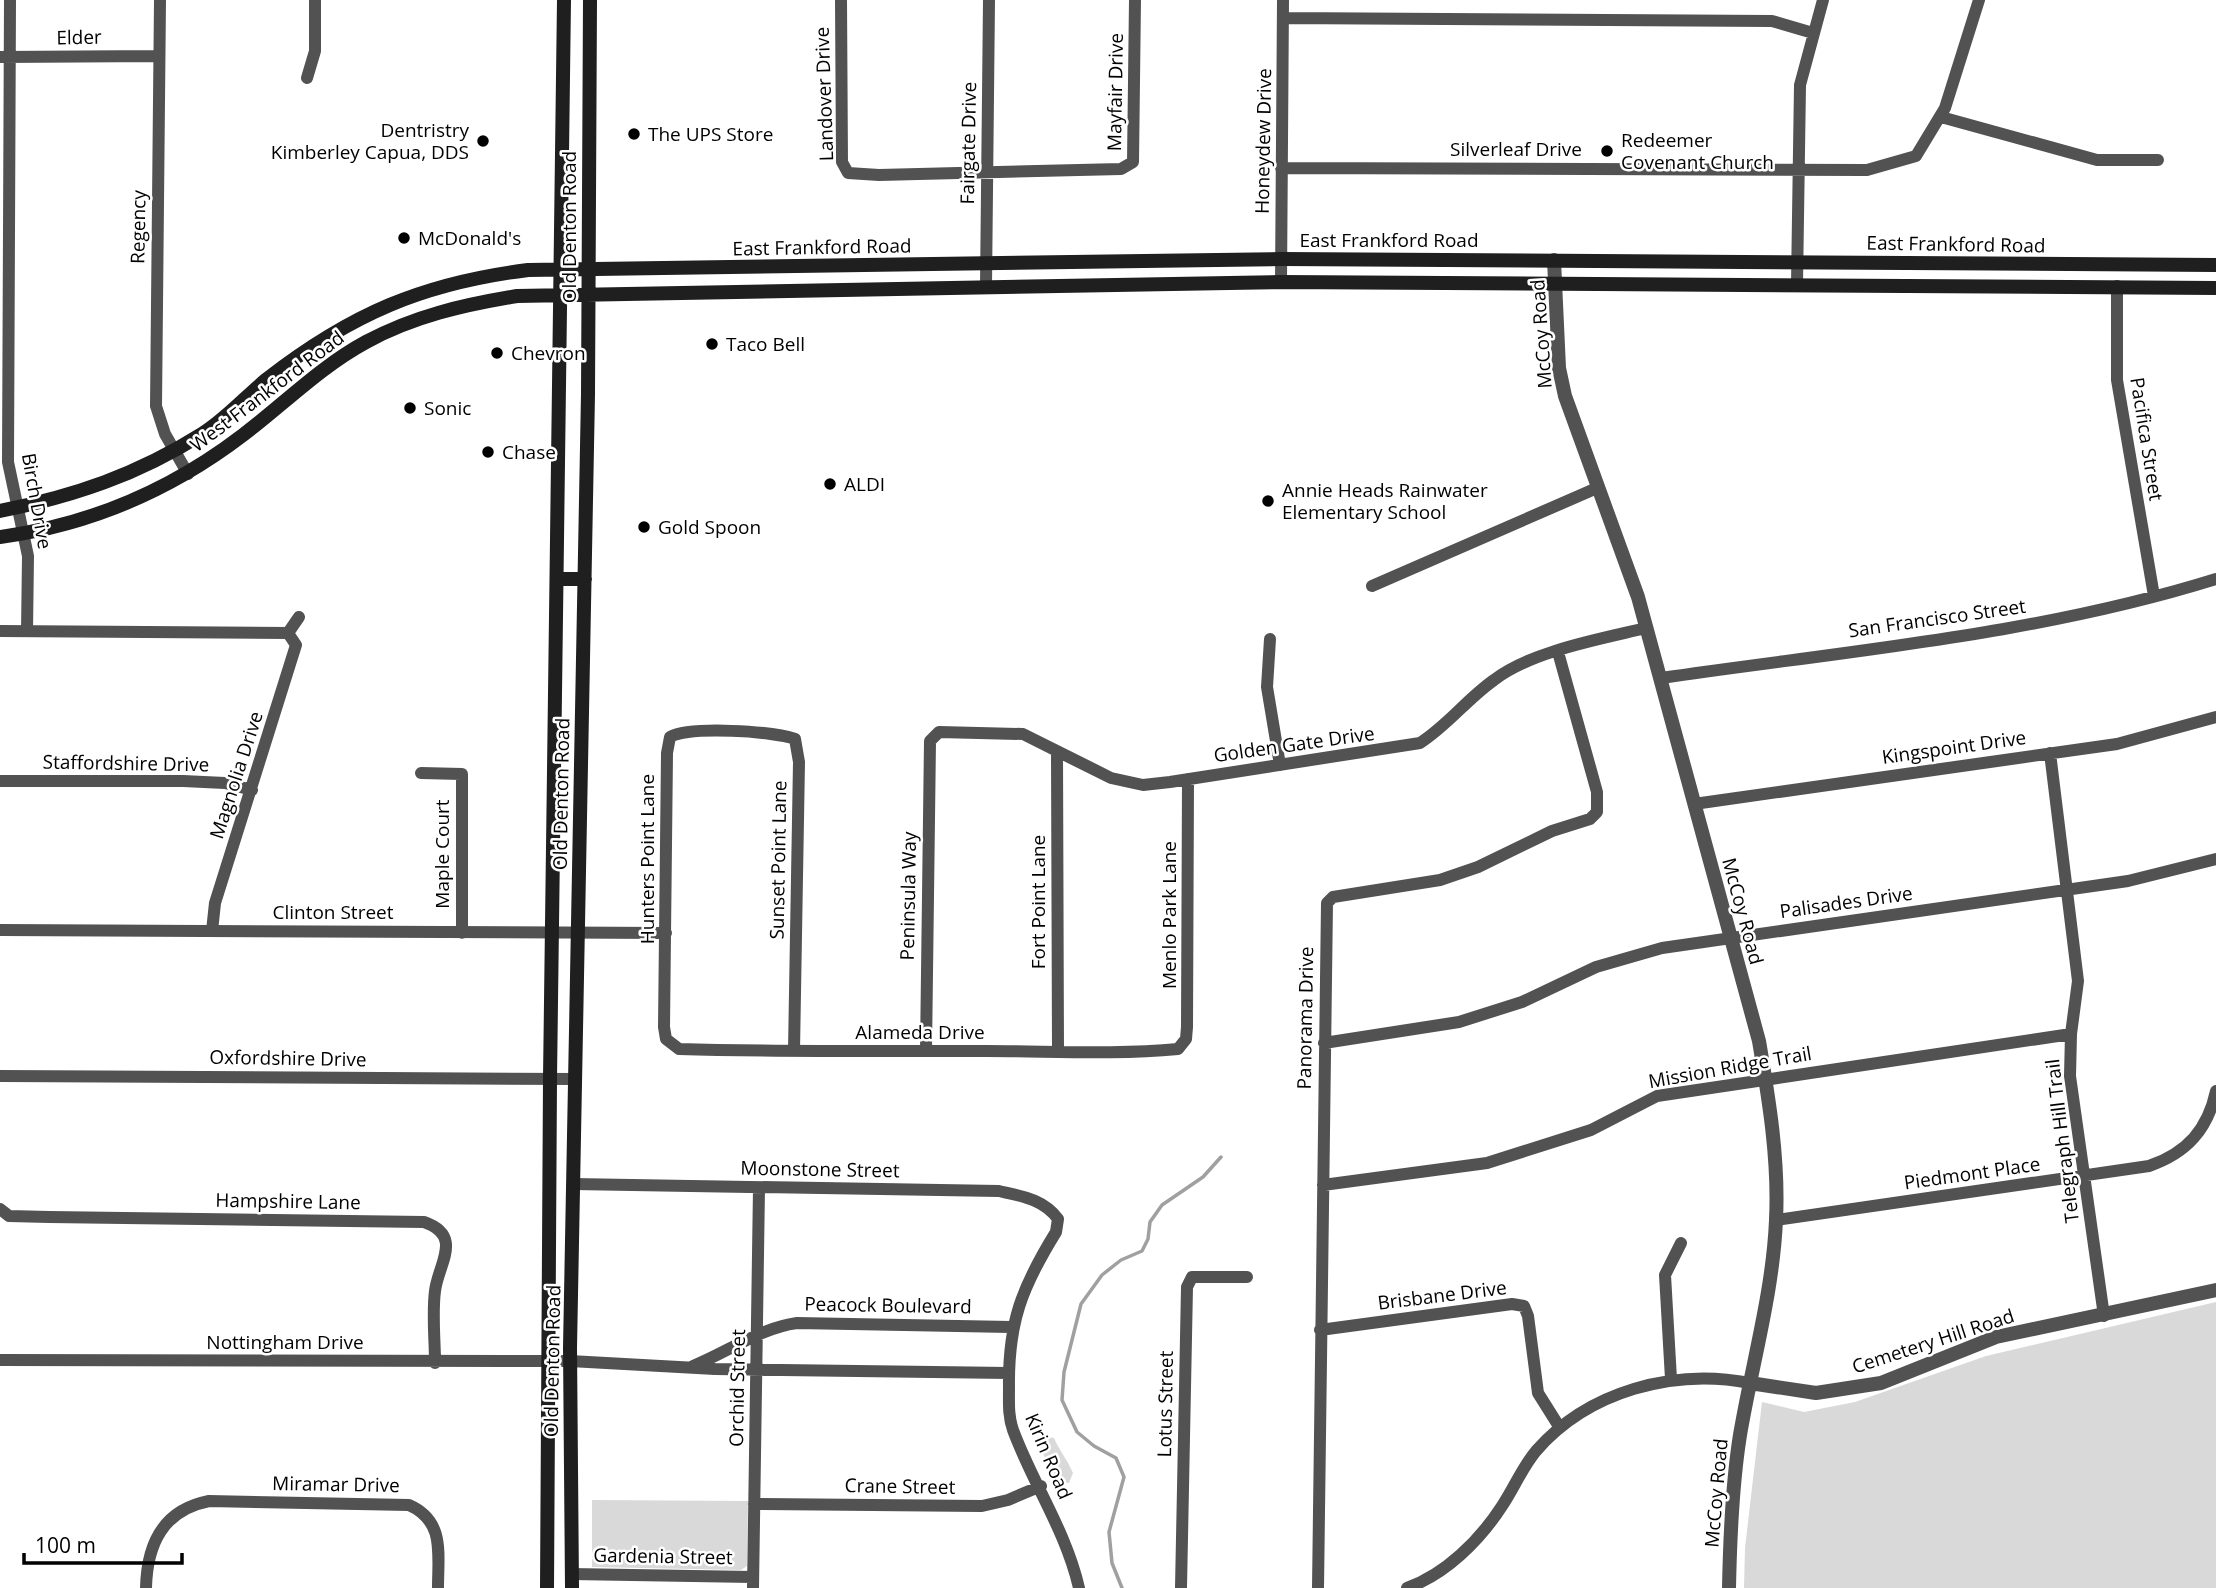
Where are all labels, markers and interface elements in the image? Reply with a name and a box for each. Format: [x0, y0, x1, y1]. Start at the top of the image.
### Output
street label: Elder [56, 24, 102, 50]
street label: Landover Drive [809, 26, 839, 162]
street label: Mayfair Drive [1101, 33, 1129, 151]
street label: Honeydew Drive [1249, 68, 1277, 214]
street label: Fairgate Drive [954, 81, 982, 205]
place label: Dentristry Kimberley Capua, DDS [271, 117, 469, 165]
place label: The UPS Store [648, 121, 773, 147]
marker: The UPS Store [626, 126, 642, 142]
place label: Redeemer Covenant Church [1621, 127, 1774, 175]
marker: Dentristry Kimberley Capua, DDS [475, 133, 491, 149]
street label: Silverleaf Drive [1450, 136, 1582, 162]
marker: Redeemer Covenant Church [1599, 143, 1615, 159]
street label: Old Denton Road [556, 151, 582, 303]
street label: Regency [124, 189, 152, 264]
place label: McDonald's [418, 225, 521, 251]
street label: East Frankford Road [1299, 227, 1479, 253]
street label: East Frankford Road [1866, 229, 2046, 259]
marker: McDonald's [396, 230, 412, 246]
street label: East Frankford Road [732, 232, 912, 262]
street label: McCoy Road [1524, 279, 1558, 389]
street label: West Frankford Road [185, 325, 349, 457]
place label: Taco Bell [726, 331, 805, 357]
marker: Taco Bell [704, 336, 720, 352]
place label: Chevron [511, 340, 586, 366]
marker: Chevron [489, 345, 505, 361]
street label: Pacifica Street [2124, 375, 2170, 503]
place label: Sonic [424, 395, 471, 421]
marker: Sonic [402, 400, 418, 416]
place label: Chase [502, 439, 556, 465]
marker: Chase [480, 444, 496, 460]
street label: Birch Drive [16, 451, 58, 551]
place label: ALDI [844, 471, 885, 497]
marker: ALDI [822, 476, 838, 492]
place label: Annie Heads Rainwater Elementary School [1282, 477, 1488, 525]
marker: Annie Heads Rainwater Elementary School [1260, 493, 1276, 509]
place label: Gold Spoon [658, 514, 761, 540]
marker: Gold Spoon [636, 519, 652, 535]
street label: San Francisco Street [1847, 593, 2028, 643]
street label: Magnolia Drive [203, 708, 269, 842]
street label: Old Denton Road [547, 718, 575, 870]
street label: Golden Gate Drive [1212, 720, 1376, 768]
street label: Kingspoint Drive [1880, 724, 2028, 770]
street label: Staffordshire Drive [42, 749, 210, 777]
street label: Hunters Point Lane [634, 774, 660, 944]
street label: Sunset Point Lane [764, 780, 792, 940]
street label: Maple Court [429, 799, 455, 909]
street label: Peninsula Way [894, 831, 922, 961]
street label: Fort Point Lane [1025, 835, 1051, 969]
street label: Menlo Park Lane [1156, 841, 1182, 989]
street label: McCoy Road [1716, 855, 1770, 967]
street label: Palisades Drive [1778, 880, 1914, 924]
street label: Clinton Street [272, 899, 394, 925]
street label: Panorama Drive [1291, 946, 1319, 1090]
street label: Alameda Drive [855, 1019, 985, 1045]
street label: Mission Ridge Trail [1646, 1040, 1814, 1094]
street label: Oxfordshire Drive [209, 1044, 367, 1072]
street label: Telegraph Hill Trail [2039, 1057, 2085, 1225]
street label: Piedmont Place [1902, 1151, 2042, 1195]
street label: Moonstone Street [740, 1155, 900, 1183]
street label: Hampshire Lane [215, 1187, 361, 1215]
street label: Brisbane Drive [1376, 1274, 1508, 1316]
street label: Old Denton Road [538, 1285, 566, 1437]
street label: Peacock Boulevard [804, 1291, 972, 1319]
street label: Cemetery Hill Road [1849, 1302, 2017, 1380]
street label: Nottingham Drive [206, 1329, 364, 1355]
street label: Orchid Street [723, 1329, 751, 1447]
street label: Lotus Street [1151, 1350, 1179, 1458]
street label: Kirin Road [1019, 1409, 1079, 1503]
street label: McCoy Road [1698, 1437, 1734, 1549]
street label: Miramar Drive [272, 1470, 400, 1498]
street label: Crane Street [844, 1472, 956, 1500]
scale bar [24, 1522, 182, 1566]
text: 100 m [35, 1531, 96, 1559]
street label: Gardenia Street [593, 1542, 733, 1570]

